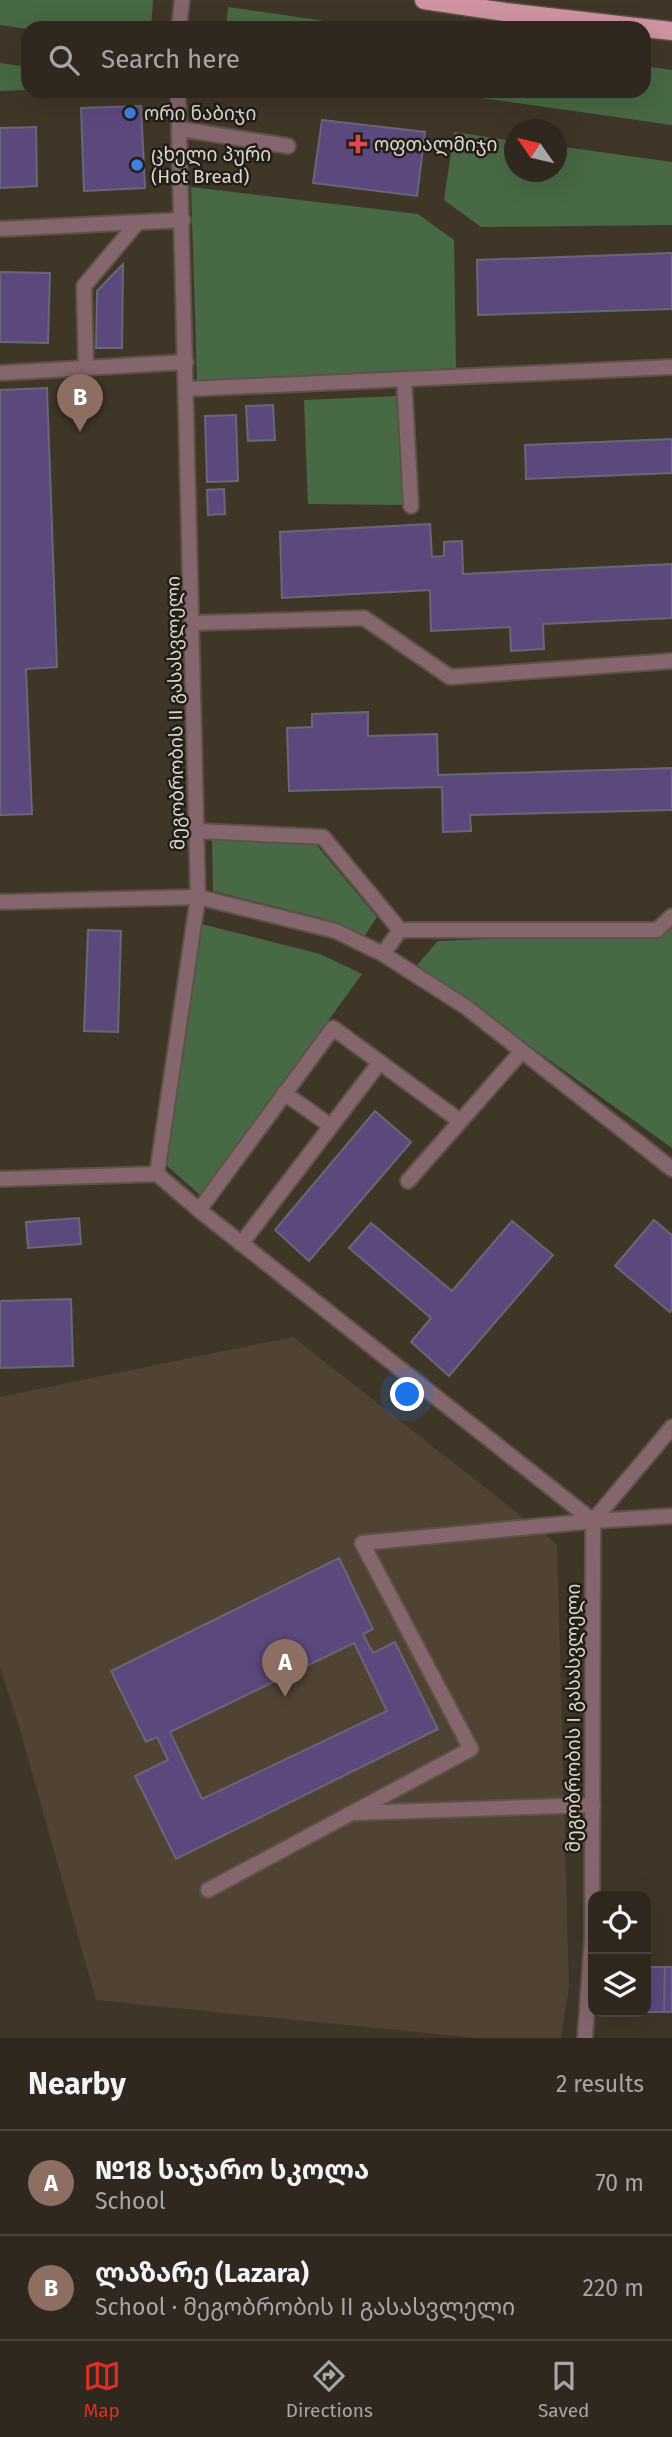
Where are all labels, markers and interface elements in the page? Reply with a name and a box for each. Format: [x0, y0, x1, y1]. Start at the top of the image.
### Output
search box [21, 21, 651, 98]
icon: search [45, 41, 83, 79]
text: Search here [101, 44, 240, 75]
place label: ორი ნაბიჯი [144, 102, 256, 125]
marker: ორი ნაბიჯი [122, 105, 138, 121]
north arrow [504, 119, 567, 182]
place label: ოფთალმიჯი [374, 133, 497, 157]
marker: ოფთალმიჯი [348, 134, 368, 154]
place label: ცხელი პური (Hot Bread) [151, 143, 271, 188]
marker: ცხელი პური (Hot Bread) [129, 157, 145, 173]
pin: B [57, 374, 103, 432]
street label: მეგობრობის II გასასვლელი [162, 576, 190, 850]
your location [390, 1377, 424, 1411]
street label: მეგობრობის I გასასვლელი [562, 1584, 586, 1852]
pin: A [262, 1639, 308, 1697]
map controls [588, 1891, 651, 2017]
button: locate [588, 1891, 651, 1954]
button: layers [588, 1954, 651, 2017]
text: Nearby [28, 2066, 126, 2102]
text: 2 results [556, 2070, 644, 2098]
text: №18 საჯარო სკოლა [95, 2155, 369, 2186]
text: A [44, 2169, 58, 2197]
text: 70 m [595, 2169, 644, 2197]
text: School [95, 2187, 166, 2215]
text: ლაზარე (Lazara) [95, 2258, 309, 2289]
text: B [44, 2274, 58, 2302]
text: 220 m [583, 2274, 644, 2302]
text: School · მეგობრობის II გასასვლელი [95, 2293, 515, 2321]
tab: Map [83, 2357, 121, 2422]
tab: Directions [286, 2357, 373, 2422]
tab: Saved [538, 2357, 589, 2422]

